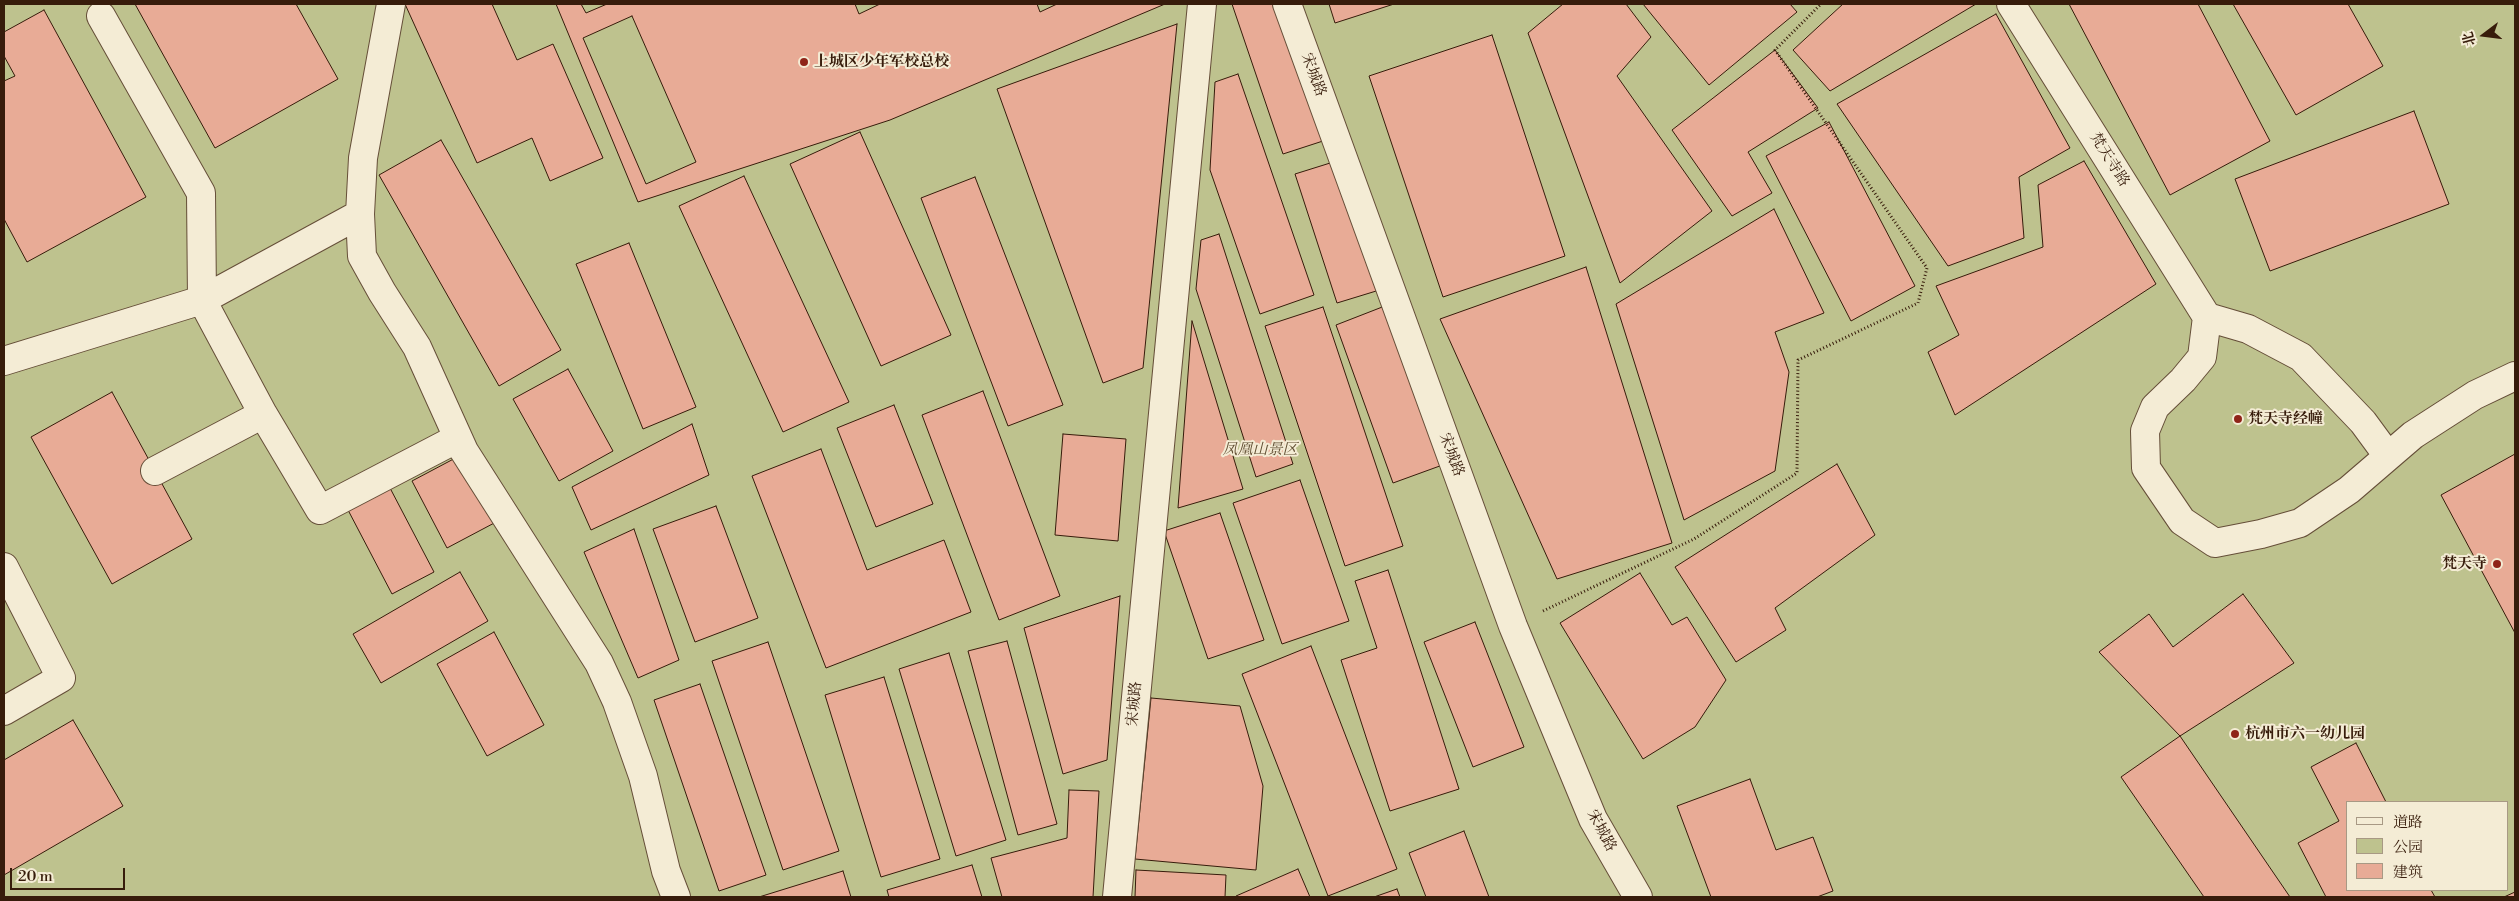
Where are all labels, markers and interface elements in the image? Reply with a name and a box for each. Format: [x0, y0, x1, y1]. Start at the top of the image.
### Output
north arrow [2459, 10, 2509, 60]
text: 北 [2459, 30, 2480, 48]
street label: 宋城路 [1297, 51, 1329, 99]
place label: 上城区少年军校总校 [814, 53, 949, 71]
marker: 上城区少年军校总校 [798, 56, 810, 68]
street label: 梵天寺路 [2085, 130, 2133, 190]
place label: 梵天寺经幢 [2248, 410, 2323, 428]
marker: 梵天寺经幢 [2232, 413, 2244, 425]
street label: 宋城路 [1435, 431, 1467, 479]
park label: 凤凰山景区 [1223, 441, 1297, 459]
place label: 梵天寺 [2442, 555, 2487, 573]
marker: 梵天寺 [2491, 558, 2503, 570]
street label: 宋城路 [1124, 681, 1146, 727]
place label: 杭州市六一幼儿园 [2245, 725, 2365, 743]
marker: 杭州市六一幼儿园 [2229, 728, 2241, 740]
legend [2346, 801, 2509, 891]
street label: 宋城路 [1582, 807, 1620, 855]
text: 道路 [2393, 813, 2423, 832]
text: 公园 [2393, 838, 2423, 857]
scale bar [12, 858, 128, 890]
text: 建筑 [2393, 863, 2423, 882]
text: 20 m [18, 867, 53, 886]

